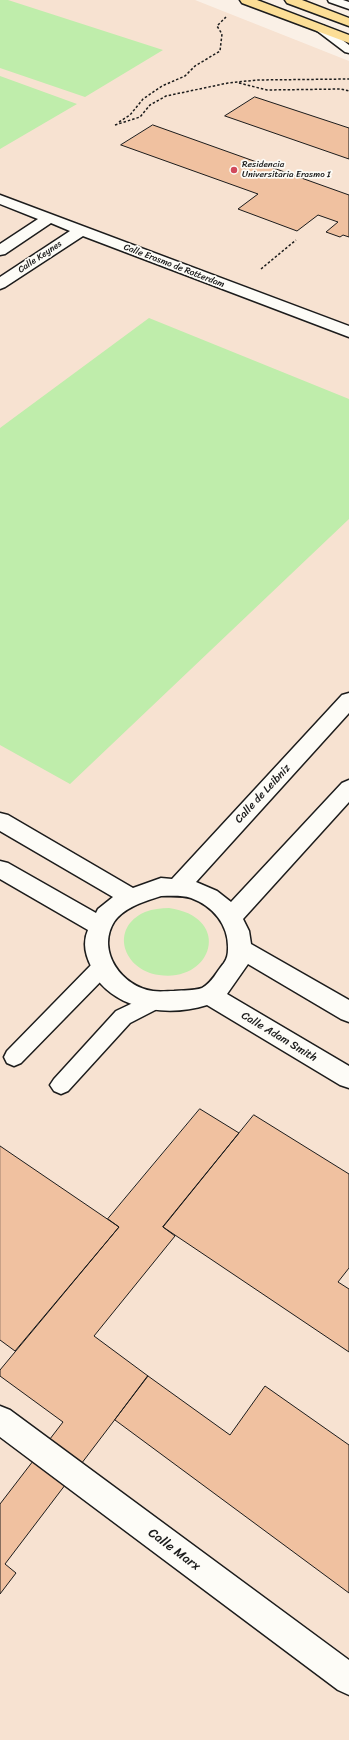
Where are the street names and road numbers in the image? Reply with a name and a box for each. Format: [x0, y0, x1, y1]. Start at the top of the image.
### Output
street label: Calle Keynes [16, 238, 64, 276]
street label: Calle Erasmo de Rotterdam [122, 242, 226, 290]
street label: Calle de Leibniz [232, 762, 294, 826]
street label: Calle Adam Smith [239, 1009, 319, 1065]
street label: Calle Marx [145, 1525, 203, 1575]

